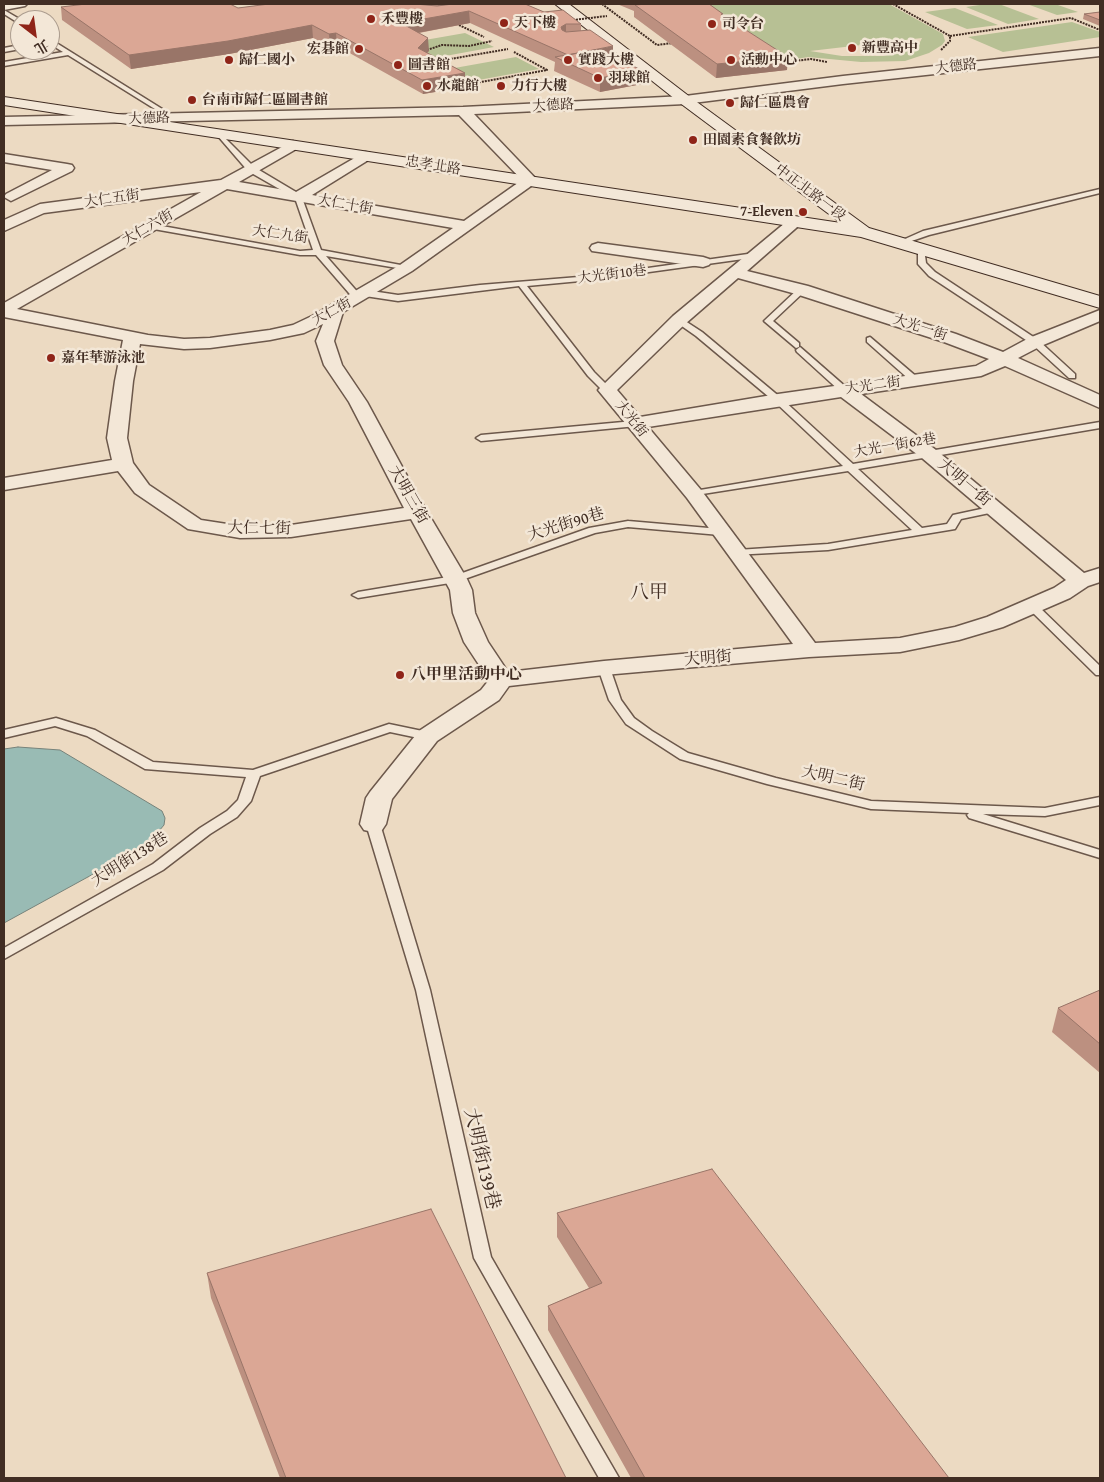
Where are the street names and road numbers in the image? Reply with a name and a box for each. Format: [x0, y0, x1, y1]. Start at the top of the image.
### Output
street label: 大德路 [934, 56, 978, 78]
street label: 大德路 [532, 97, 574, 115]
street label: 大德路 [128, 110, 170, 128]
street label: 忠孝北路 [404, 153, 462, 179]
street label: 中正北路一段 [771, 161, 849, 225]
street label: 大仁五街 [83, 187, 141, 211]
street label: 大仁十街 [316, 192, 374, 218]
street label: 大仁六街 [120, 207, 176, 249]
street label: 大仁九街 [251, 223, 309, 247]
street label: 大光街10巷 [576, 262, 648, 288]
street label: 大仁街 [310, 295, 354, 329]
street label: 大光一街 [891, 311, 949, 345]
street label: 大光二街 [844, 374, 902, 398]
street label: 大光街 [611, 397, 651, 441]
street label: 大光一街62巷 [852, 430, 938, 462]
street label: 大明一街 [933, 455, 995, 511]
street label: 大明三街 [384, 462, 432, 528]
street label: 大光街90巷 [525, 504, 607, 546]
street label: 大仁七街 [227, 519, 291, 539]
street label: 大明街 [683, 647, 733, 671]
street label: 大明二街 [800, 762, 866, 796]
street label: 大明街138巷 [88, 829, 172, 891]
street label: 大明街139巷 [458, 1106, 504, 1212]

